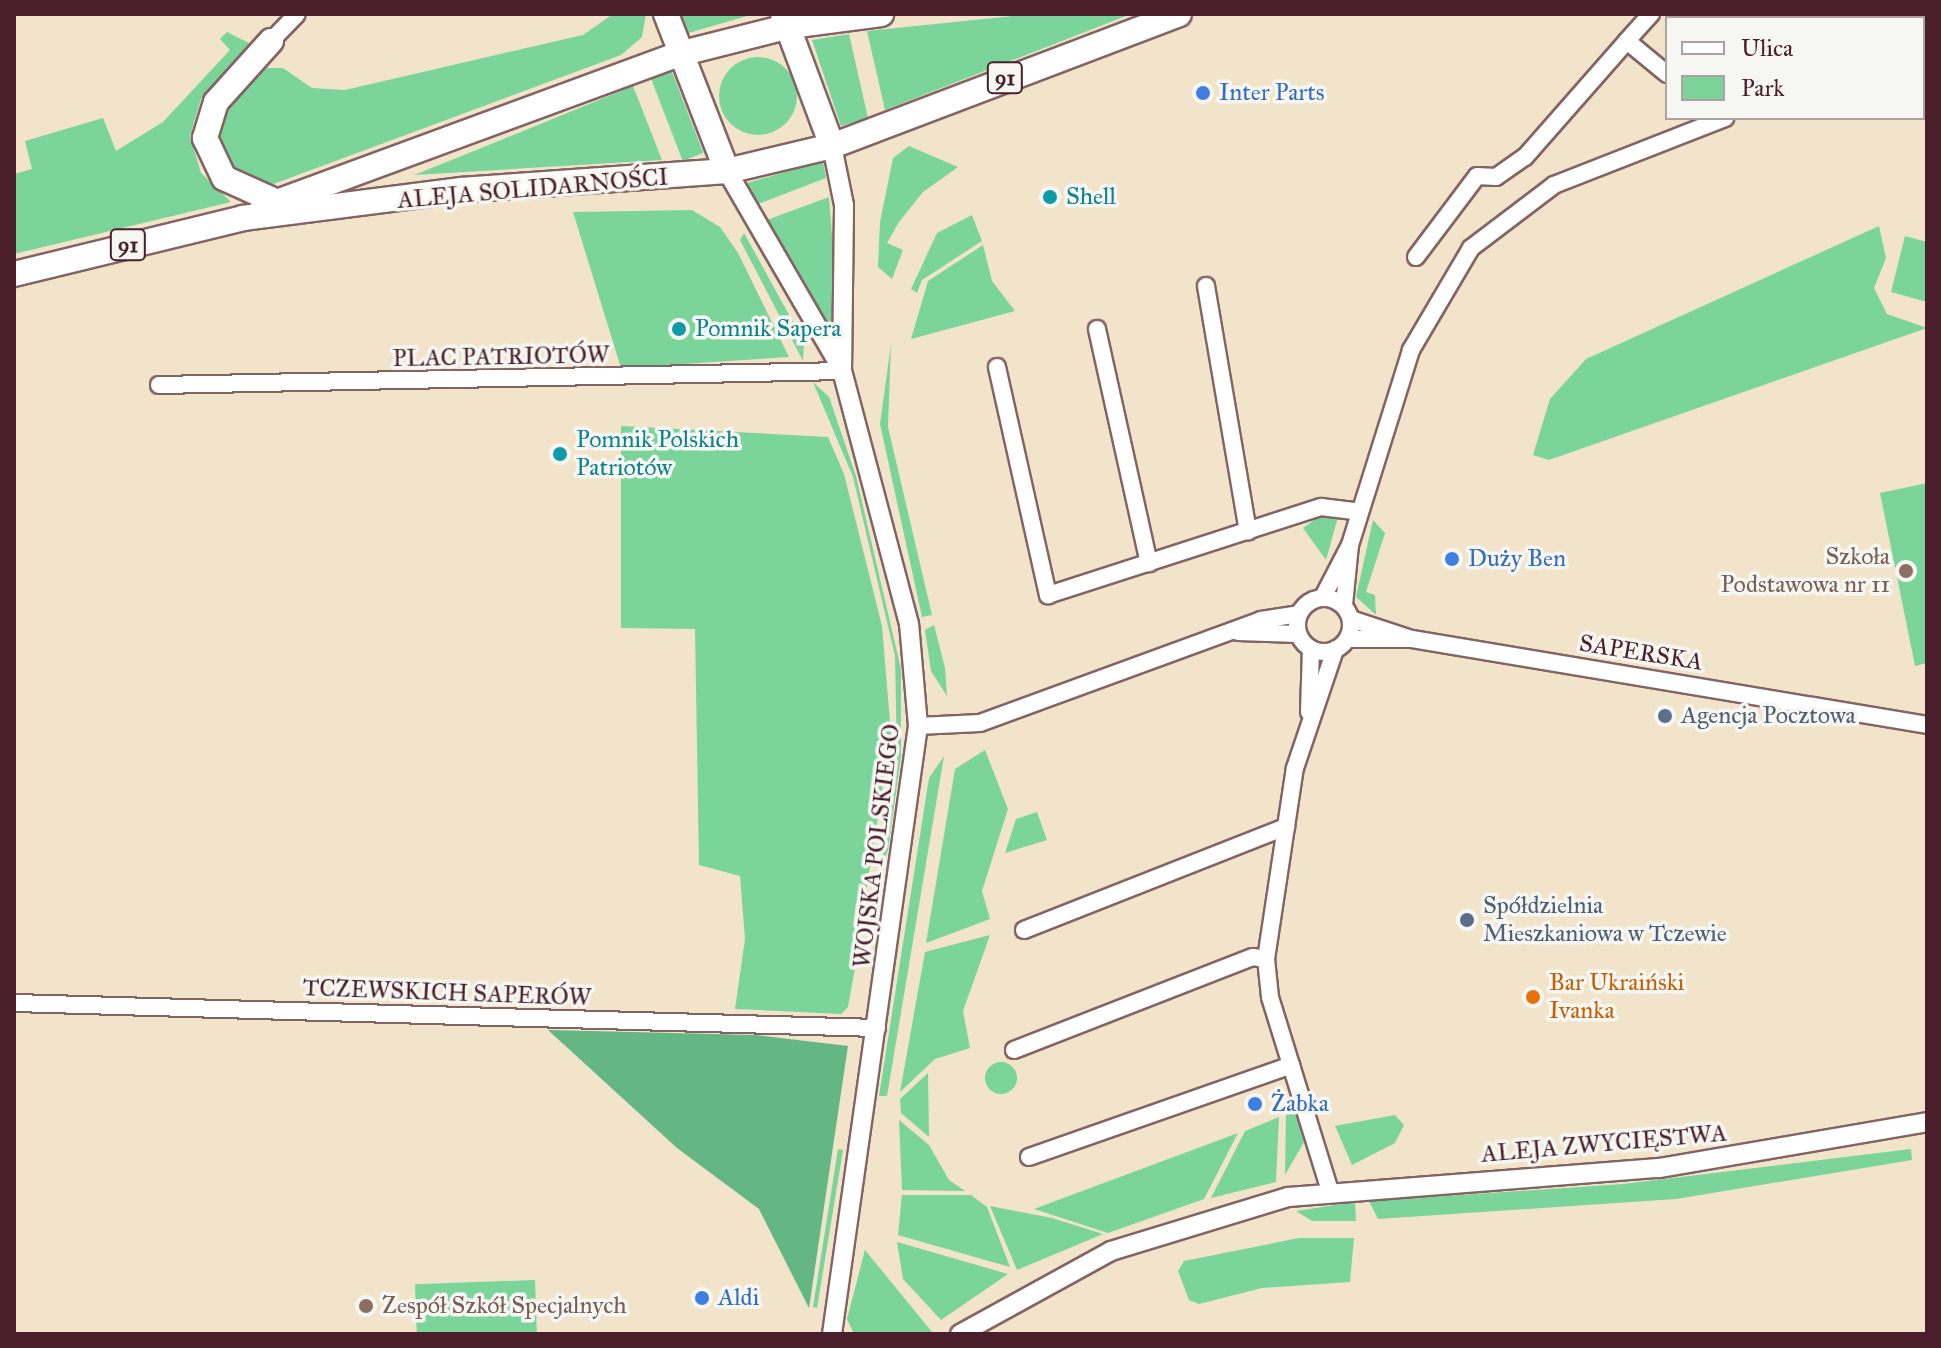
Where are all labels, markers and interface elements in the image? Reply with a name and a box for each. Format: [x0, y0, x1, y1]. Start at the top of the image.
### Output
legend [1665, 16, 1925, 120]
text: Ulica [1741, 33, 1793, 63]
road number: 91 [985, 60, 1025, 96]
text: Park [1741, 73, 1784, 103]
place label: Inter Parts [1219, 79, 1325, 107]
marker: Inter Parts [1194, 84, 1212, 102]
street label: ALEJA SOLIDARNOŚCI [396, 163, 670, 215]
place label: Shell [1066, 183, 1116, 211]
marker: Shell [1041, 188, 1059, 206]
road number: 91 [108, 227, 148, 263]
place label: Pomnik Sapera [695, 315, 842, 343]
marker: Pomnik Sapera [670, 320, 688, 338]
street label: PLAC PATRIOTÓW [392, 341, 610, 373]
place label: Pomnik Polskich Patriotów [576, 426, 739, 482]
marker: Pomnik Polskich Patriotów [551, 445, 569, 463]
place label: Szkoła Podstawowa nr 11 [1720, 543, 1890, 599]
place label: Duży Ben [1468, 545, 1566, 573]
marker: Duży Ben [1443, 550, 1461, 568]
marker: Szkoła Podstawowa nr 11 [1897, 562, 1915, 580]
street label: SAPERSKA [1577, 629, 1705, 677]
place label: Agencja Pocztowa [1681, 702, 1856, 730]
marker: Agencja Pocztowa [1656, 707, 1674, 725]
street label: WOJSKA POLSKIEGO [848, 722, 906, 970]
place label: Spółdzielnia Mieszkaniowa w Tczewie [1483, 892, 1727, 948]
marker: Spółdzielnia Mieszkaniowa w Tczewie [1458, 911, 1476, 929]
place label: Bar Ukraiński Ivanka [1549, 969, 1684, 1025]
street label: TCZEWSKICH SAPERÓW [302, 974, 592, 1012]
marker: Bar Ukraiński Ivanka [1524, 988, 1542, 1006]
place label: Żabka [1271, 1090, 1329, 1118]
marker: Żabka [1246, 1095, 1264, 1113]
street label: ALEJA ZWYCIĘSTWA [1480, 1119, 1728, 1169]
place label: Aldi [718, 1284, 759, 1312]
marker: Aldi [693, 1289, 711, 1307]
place label: Zespół Szkół Specjalnych [382, 1292, 627, 1320]
marker: Zespół Szkół Specjalnych [357, 1297, 375, 1315]

